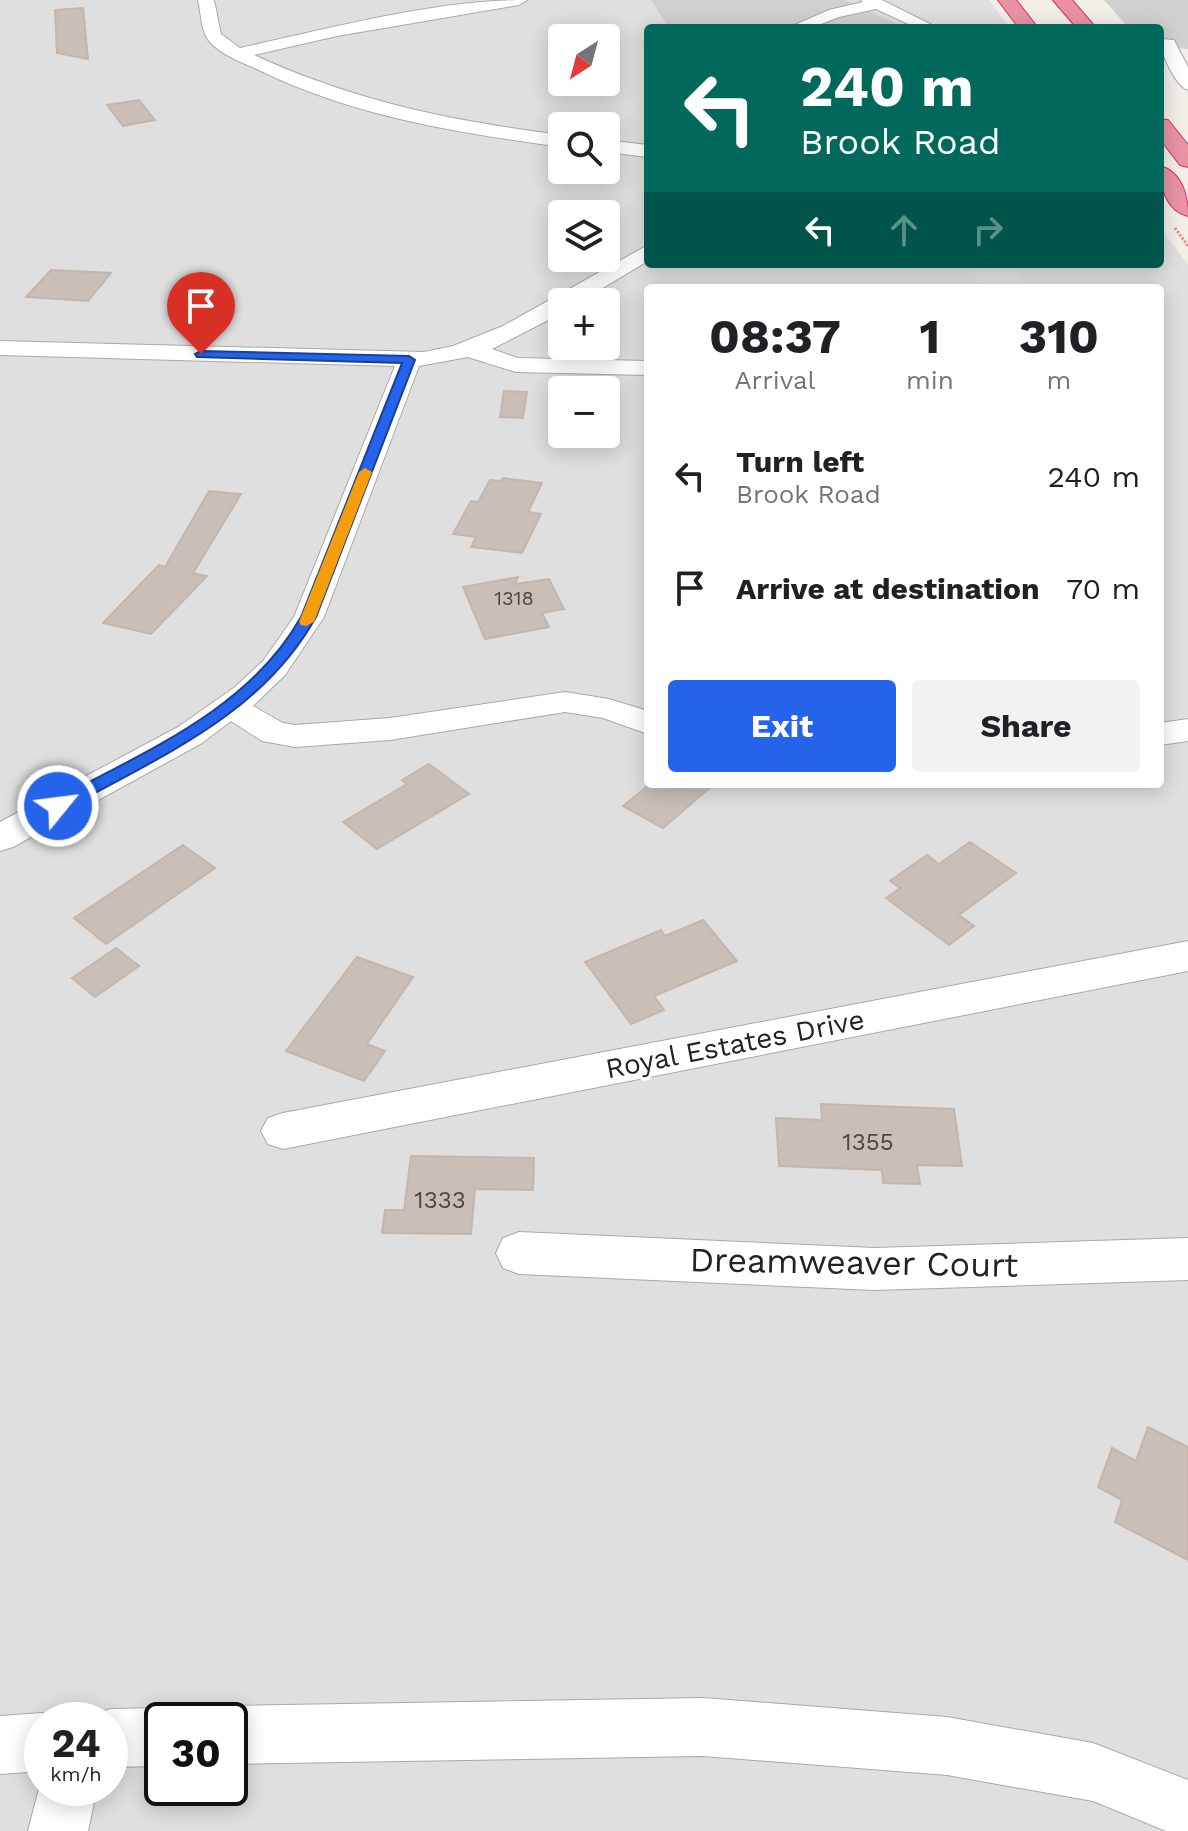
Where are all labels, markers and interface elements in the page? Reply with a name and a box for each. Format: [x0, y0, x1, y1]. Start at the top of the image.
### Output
north arrow [548, 24, 620, 96]
map controls [548, 24, 620, 448]
text: 240 m [800, 54, 974, 120]
icon: left [668, 56, 772, 160]
button: search [548, 112, 620, 184]
text: Brook Road [800, 121, 1001, 163]
button: layers [548, 200, 620, 272]
icon: left [798, 208, 842, 252]
icon: ahead [882, 208, 926, 252]
icon: right [966, 208, 1010, 252]
pin [167, 272, 235, 354]
icon: arrive [179, 284, 223, 328]
button: + [548, 288, 620, 360]
text: 08:37 [709, 308, 841, 365]
text: 1 [920, 308, 940, 365]
text: 310 [1019, 308, 1099, 365]
text: Arrival [734, 365, 816, 395]
text: min [906, 365, 954, 395]
text: m [1046, 365, 1071, 395]
button: − [548, 376, 620, 448]
text: Turn left [736, 444, 864, 479]
icon: left [668, 454, 712, 498]
text: 240 m [1048, 459, 1140, 494]
text: Brook Road [736, 479, 881, 509]
icon: arrive [668, 566, 712, 610]
text: Arrive at destination [736, 571, 1040, 606]
text: 70 m [1066, 571, 1140, 606]
house number: 1318 [494, 586, 534, 610]
button: Exit [668, 680, 896, 772]
button: Share [912, 680, 1140, 772]
position arrow [16, 764, 100, 848]
street label: Royal Estates Drive [603, 1003, 867, 1085]
house number: 1355 [842, 1128, 894, 1156]
house number: 1333 [414, 1186, 466, 1214]
street label: Dreamweaver Court [689, 1239, 1019, 1285]
speed limit sign: 30 [144, 1702, 248, 1806]
text: 24 [51, 1720, 101, 1767]
text: km/h [50, 1762, 102, 1786]

